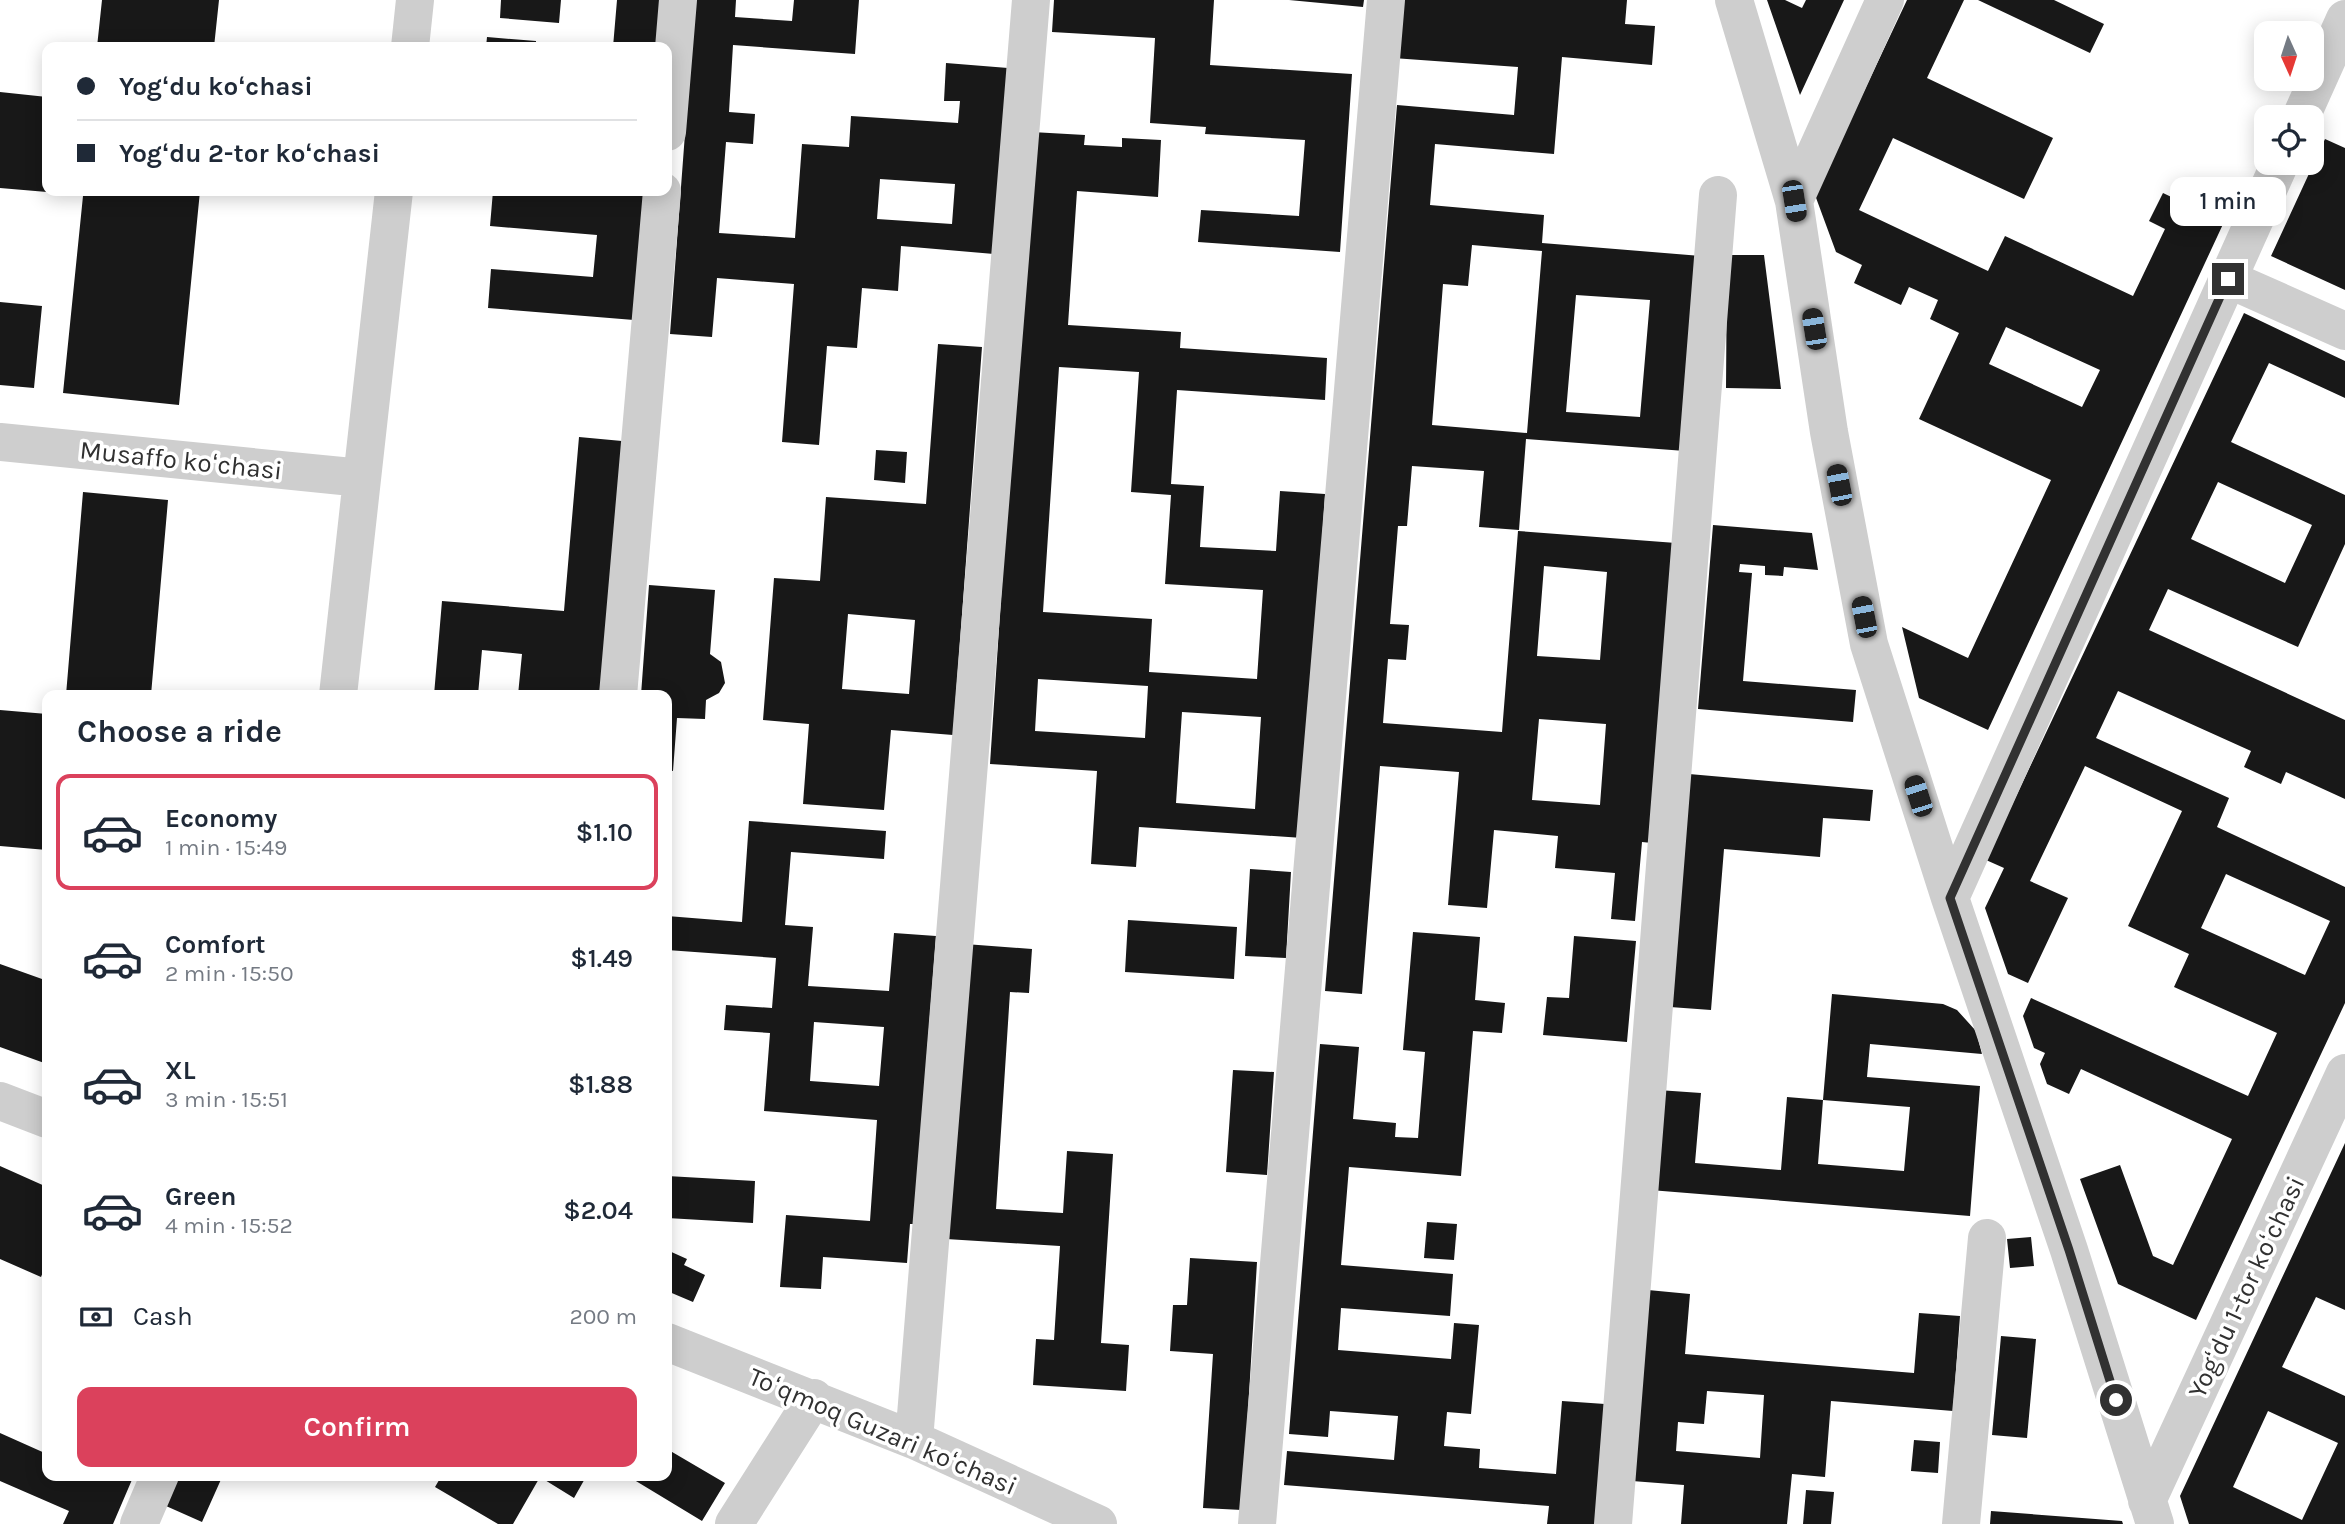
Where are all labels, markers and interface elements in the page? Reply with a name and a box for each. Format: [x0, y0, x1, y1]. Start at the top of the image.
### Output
north arrow [2254, 21, 2324, 91]
map controls [2254, 21, 2324, 175]
text: Yogʻdu koʻchasi [119, 71, 313, 102]
button: locate [2254, 105, 2324, 175]
text: Yogʻdu 2-tor koʻchasi [119, 138, 380, 169]
callout: 1 min [2170, 177, 2286, 226]
car [1781, 179, 1808, 223]
text: 1 min [2199, 188, 2257, 215]
route end [2212, 263, 2244, 295]
car [1801, 307, 1828, 351]
street label: Musaffo koʻchasi [78, 434, 284, 487]
car [1825, 462, 1854, 508]
car [1850, 594, 1879, 640]
text: Choose a ride [77, 713, 282, 750]
car [1902, 773, 1935, 819]
icon: car [81, 801, 144, 864]
text: Economy [165, 803, 277, 834]
text: $1.10 [576, 817, 633, 848]
text: 1 min · 15:49 [165, 834, 287, 861]
icon: car [81, 927, 144, 990]
text: Comfort [165, 929, 266, 960]
text: $1.49 [570, 943, 633, 974]
text: 2 min · 15:50 [165, 960, 294, 987]
icon: car [81, 1053, 144, 1116]
text: XL [165, 1055, 196, 1086]
text: $1.88 [568, 1069, 633, 1100]
text: 3 min · 15:51 [165, 1086, 288, 1113]
street label: Yogʻdu 1-tor koʻchasi [2181, 1171, 2311, 1403]
icon: car [81, 1179, 144, 1242]
text: Green [165, 1181, 237, 1212]
text: $2.04 [563, 1195, 633, 1226]
text: 4 min · 15:52 [165, 1212, 293, 1239]
icon: cash [77, 1298, 115, 1336]
text: Cash [133, 1301, 193, 1332]
text: 200 m [569, 1303, 637, 1330]
street label: Toʻqmoq Guzari koʻchasi [744, 1361, 1021, 1502]
route start [2100, 1384, 2132, 1416]
button: Confirm [77, 1387, 637, 1467]

